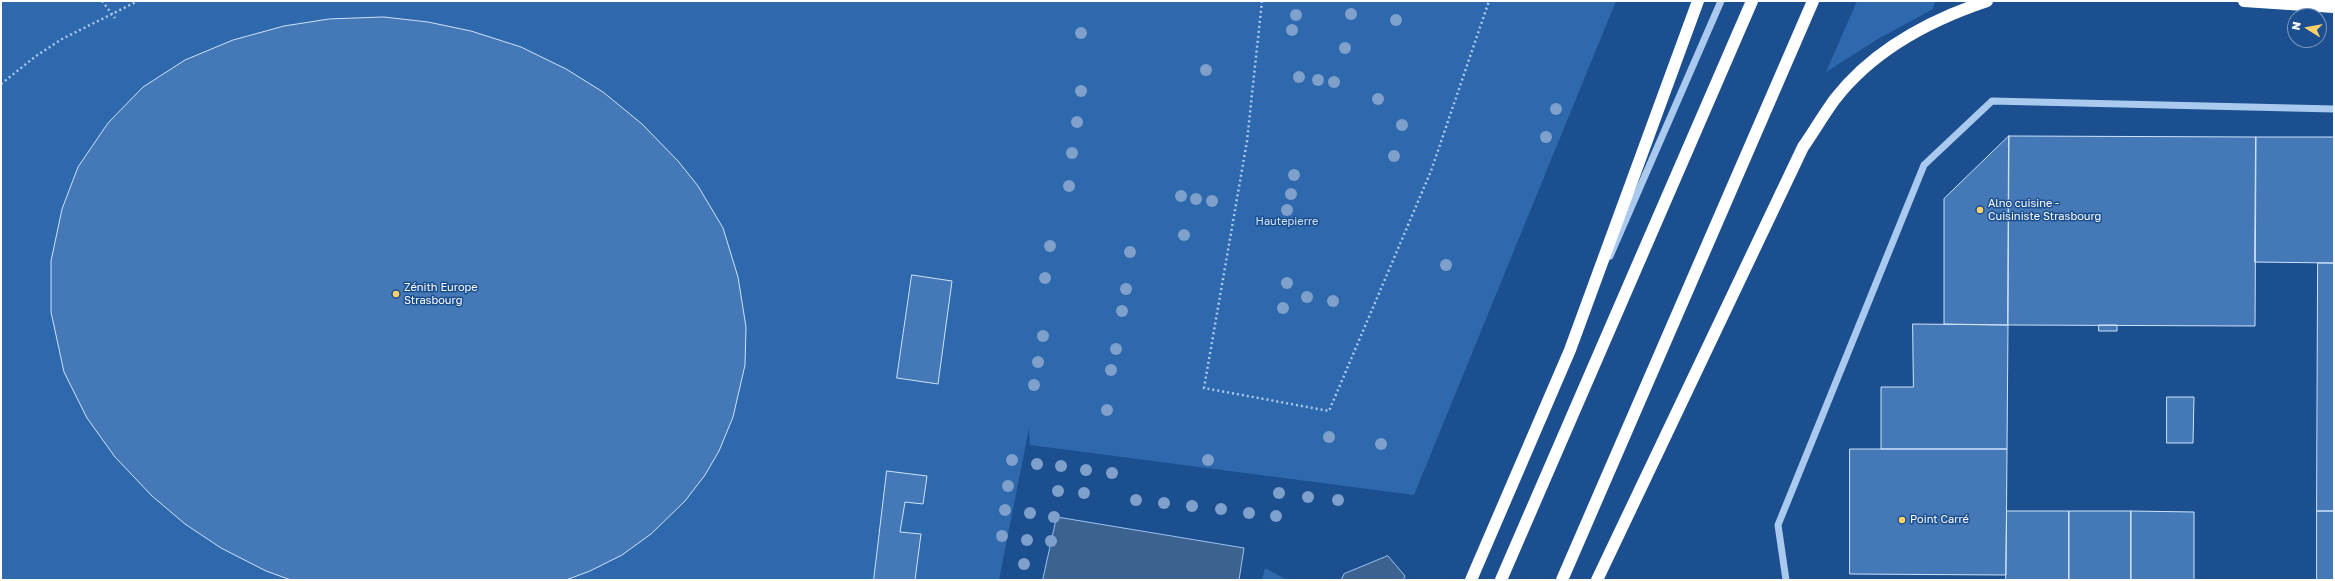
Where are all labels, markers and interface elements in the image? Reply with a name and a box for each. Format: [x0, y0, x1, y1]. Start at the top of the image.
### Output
north arrow [2287, 8, 2327, 48]
text: N [2289, 20, 2303, 31]
place label: Alno cuisine - Cuisiniste Strasbourg [1988, 197, 2101, 223]
marker: Alno cuisine - Cuisiniste Strasbourg [1975, 205, 1985, 215]
park label: Hautepierre [1256, 215, 1318, 229]
place label: Zénith Europe Strasbourg [404, 281, 478, 307]
marker: Zénith Europe Strasbourg [391, 289, 401, 299]
place label: Point Carré [1910, 513, 1969, 527]
marker: Point Carré [1897, 515, 1907, 525]

